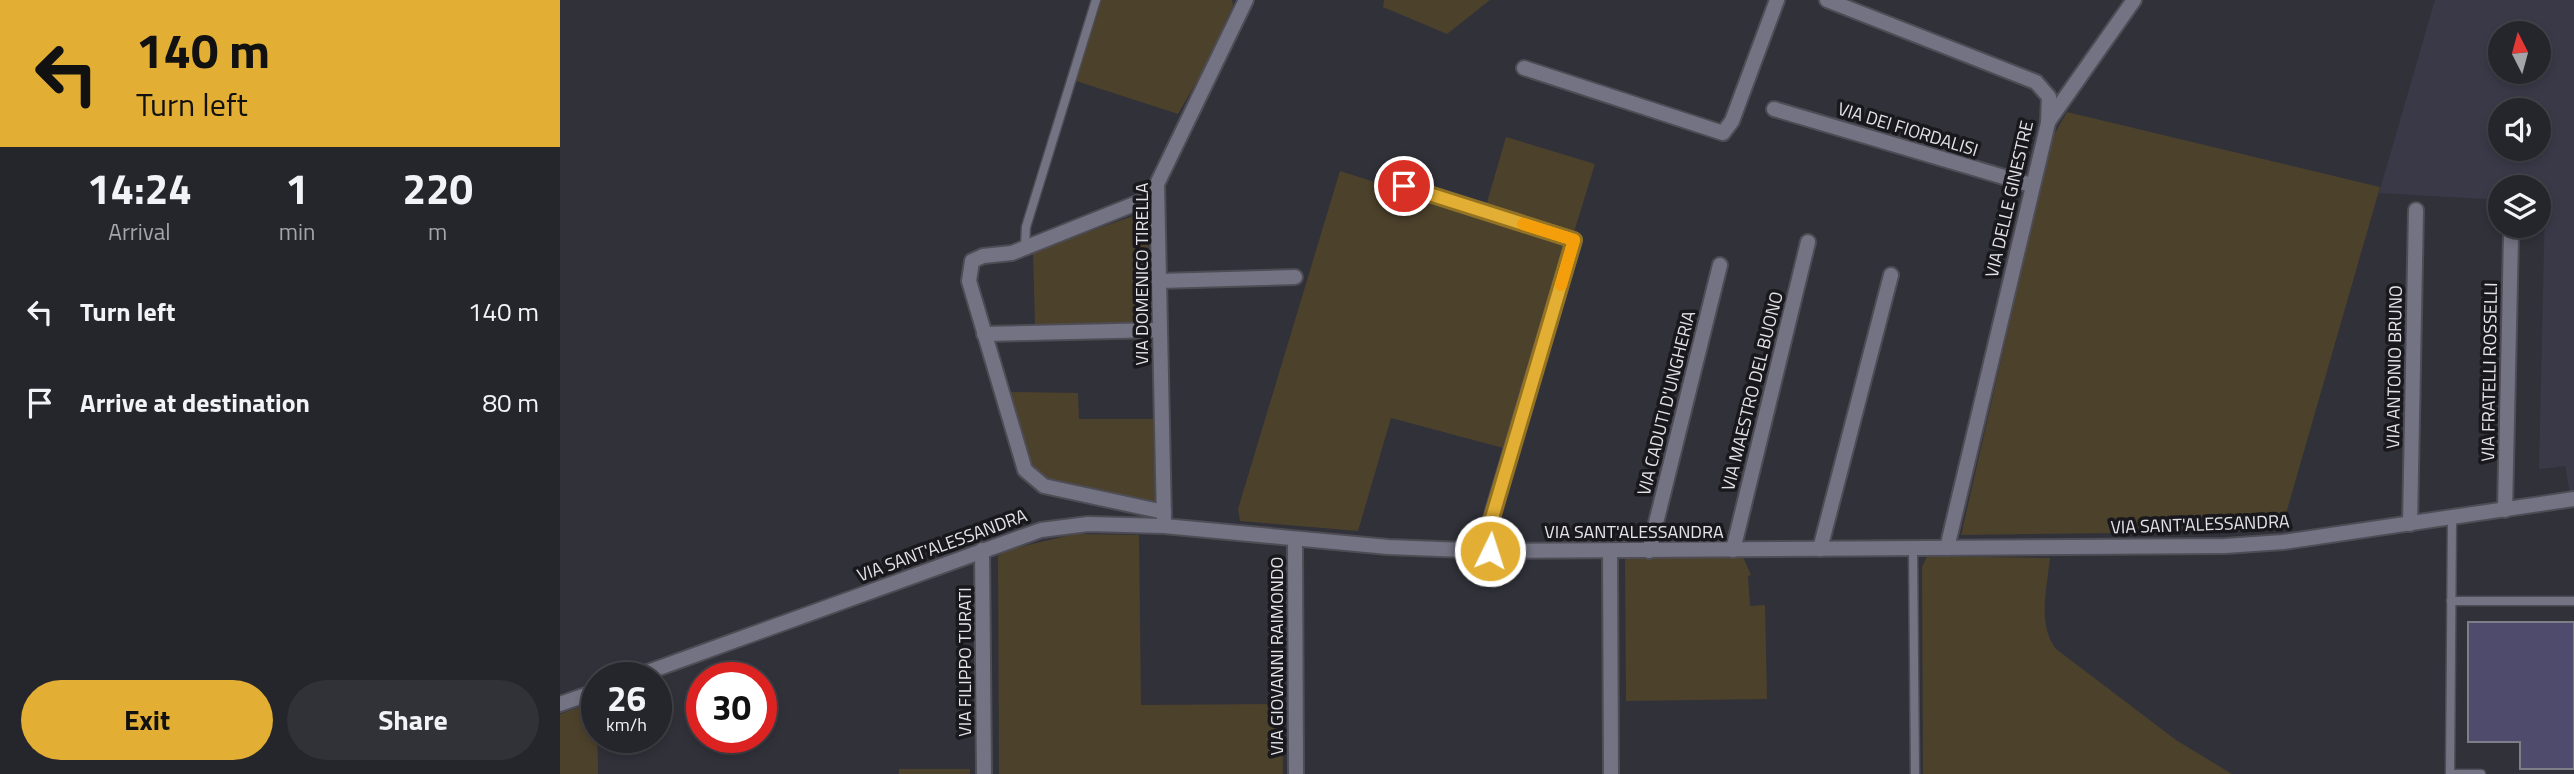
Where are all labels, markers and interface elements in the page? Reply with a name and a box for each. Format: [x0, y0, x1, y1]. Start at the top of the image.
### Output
text: 140 m [136, 12, 270, 87]
north arrow [2488, 21, 2552, 84]
map controls [2488, 21, 2551, 238]
icon: left [21, 28, 112, 119]
text: Turn left [136, 80, 248, 128]
street label: VIA DEI FIORDALISI [1834, 95, 1982, 163]
button: sound [2488, 98, 2551, 161]
street label: VIA DELLE GINESTRE [1978, 118, 2040, 280]
text: 14:24 [87, 156, 192, 220]
text: 1 [285, 156, 309, 220]
text: 220 [402, 156, 473, 220]
pin [1374, 156, 1434, 216]
icon: arrive [1385, 167, 1423, 205]
button: layers [2488, 175, 2551, 238]
street label: VIA DOMENICO TIRELLA [1128, 182, 1155, 366]
text: Arrival [108, 214, 171, 249]
text: min [279, 214, 315, 249]
text: m [428, 214, 447, 249]
street label: VIA FRATELLI ROSSELLI [2474, 282, 2504, 462]
street label: VIA ANTONIO BRUNO [2379, 285, 2409, 449]
street label: VIA MAESTRO DEL BUONO [1714, 289, 1790, 493]
text: Turn left [80, 292, 175, 331]
text: 140 m [468, 292, 539, 331]
icon: left [21, 293, 59, 331]
street label: VIA CADUTI D'UNGHERIA [1630, 307, 1702, 498]
text: Arrive at destination [80, 383, 310, 422]
text: 80 m [482, 383, 539, 422]
icon: arrive [21, 384, 59, 422]
street label: VIA SANT'ALESSANDRA [853, 502, 1031, 588]
street label: VIA SANT'ALESSANDRA [2110, 507, 2290, 541]
position arrow [1453, 514, 1527, 588]
street label: VIA SANT'ALESSANDRA [1544, 518, 1724, 545]
street label: VIA GIOVANNI RAIMONDO [1263, 557, 1290, 755]
street label: VIA FILIPPO TURATI [951, 587, 978, 737]
speed limit sign: 30 [686, 662, 777, 753]
text: 26 [607, 671, 646, 725]
button: Exit [21, 680, 273, 760]
button: Share [287, 680, 539, 760]
text: km/h [606, 711, 647, 738]

